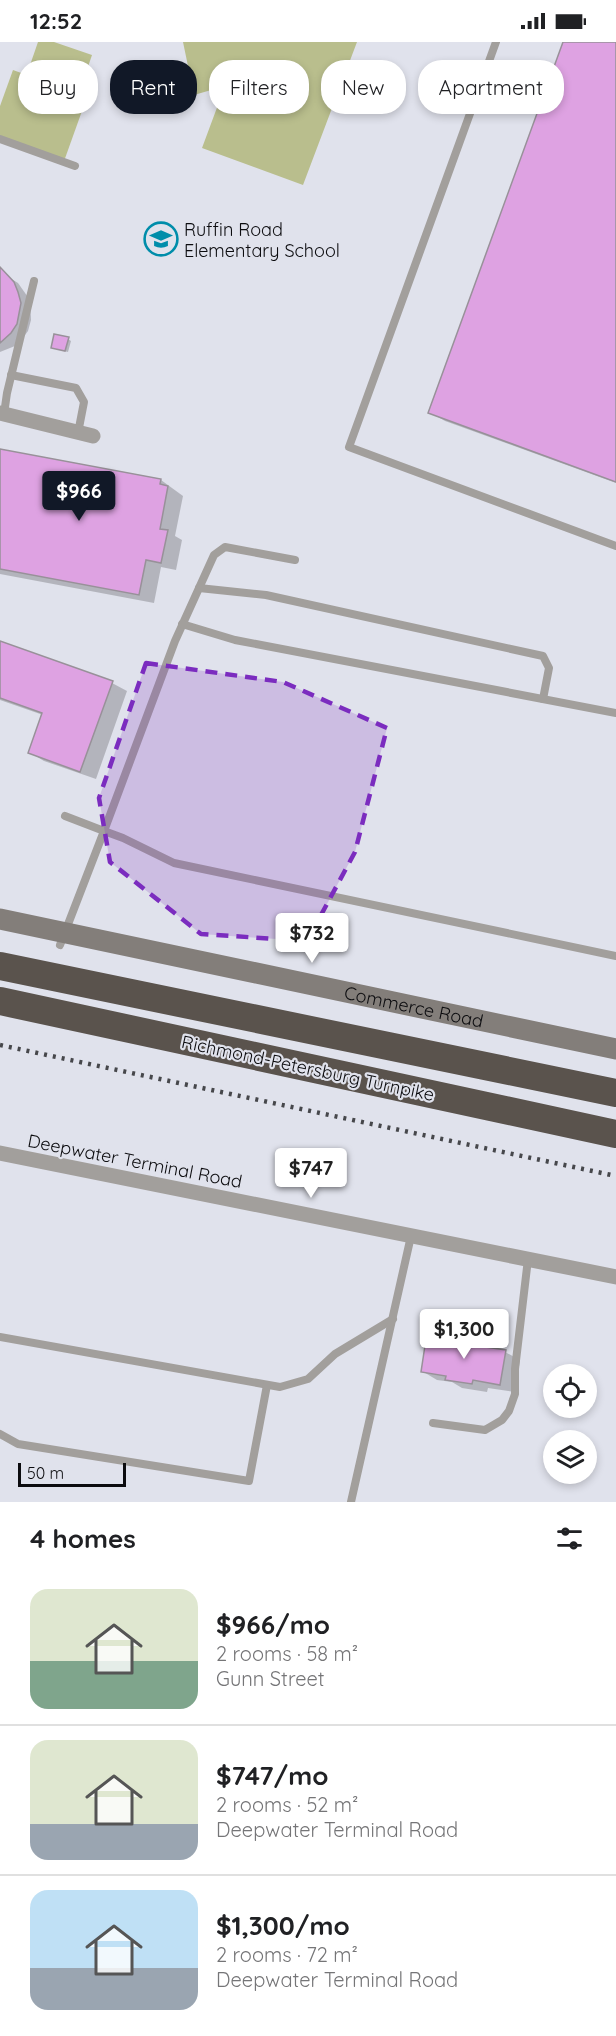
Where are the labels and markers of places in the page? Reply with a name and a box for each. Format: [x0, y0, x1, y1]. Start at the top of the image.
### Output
place label: Ruffin Road Elementary School [184, 218, 340, 262]
school or university icon: Ruffin Road Elementary School [143, 221, 179, 257]
pin: $966 [43, 471, 115, 522]
pin: $732 [276, 913, 348, 964]
pin: $747 [275, 1148, 347, 1199]
pin: $1,300 [415, 1309, 513, 1360]

